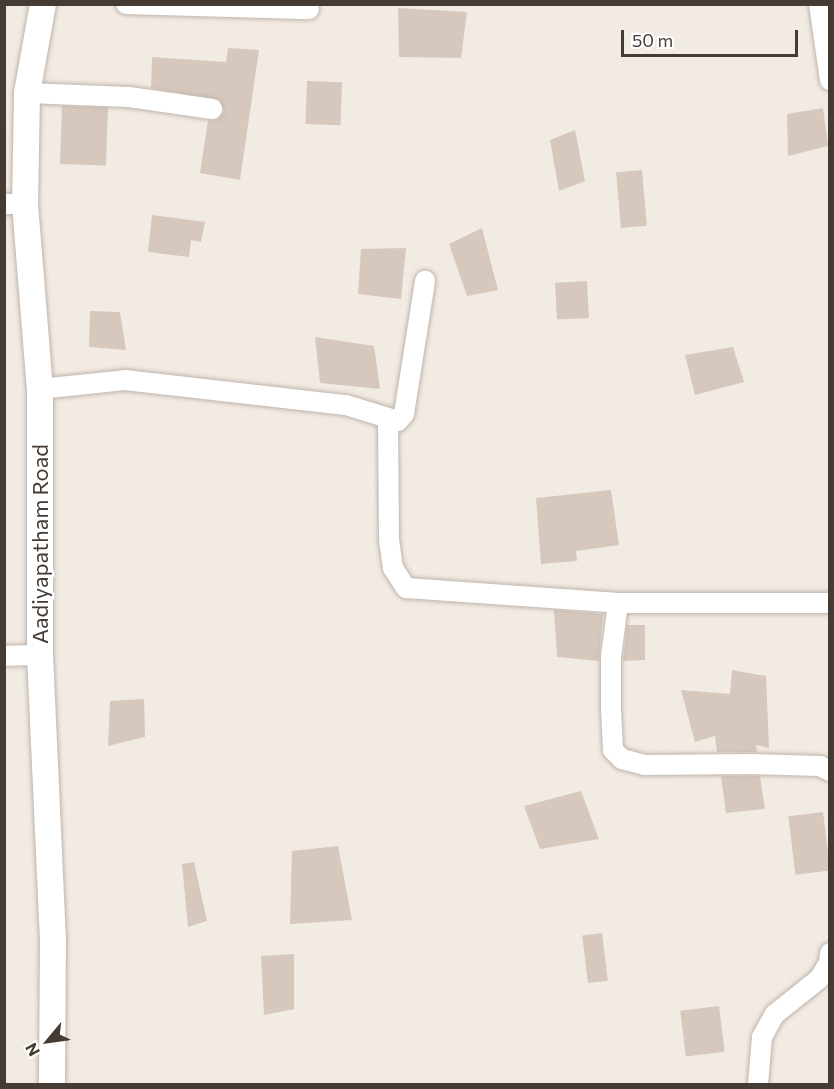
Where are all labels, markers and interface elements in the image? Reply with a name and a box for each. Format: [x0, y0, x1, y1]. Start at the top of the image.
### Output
scale bar [624, 18, 801, 56]
text: 50 m [632, 29, 673, 51]
street label: Aadiyapatham Road [27, 444, 53, 644]
north arrow [18, 1011, 78, 1071]
text: N [21, 1040, 43, 1060]

